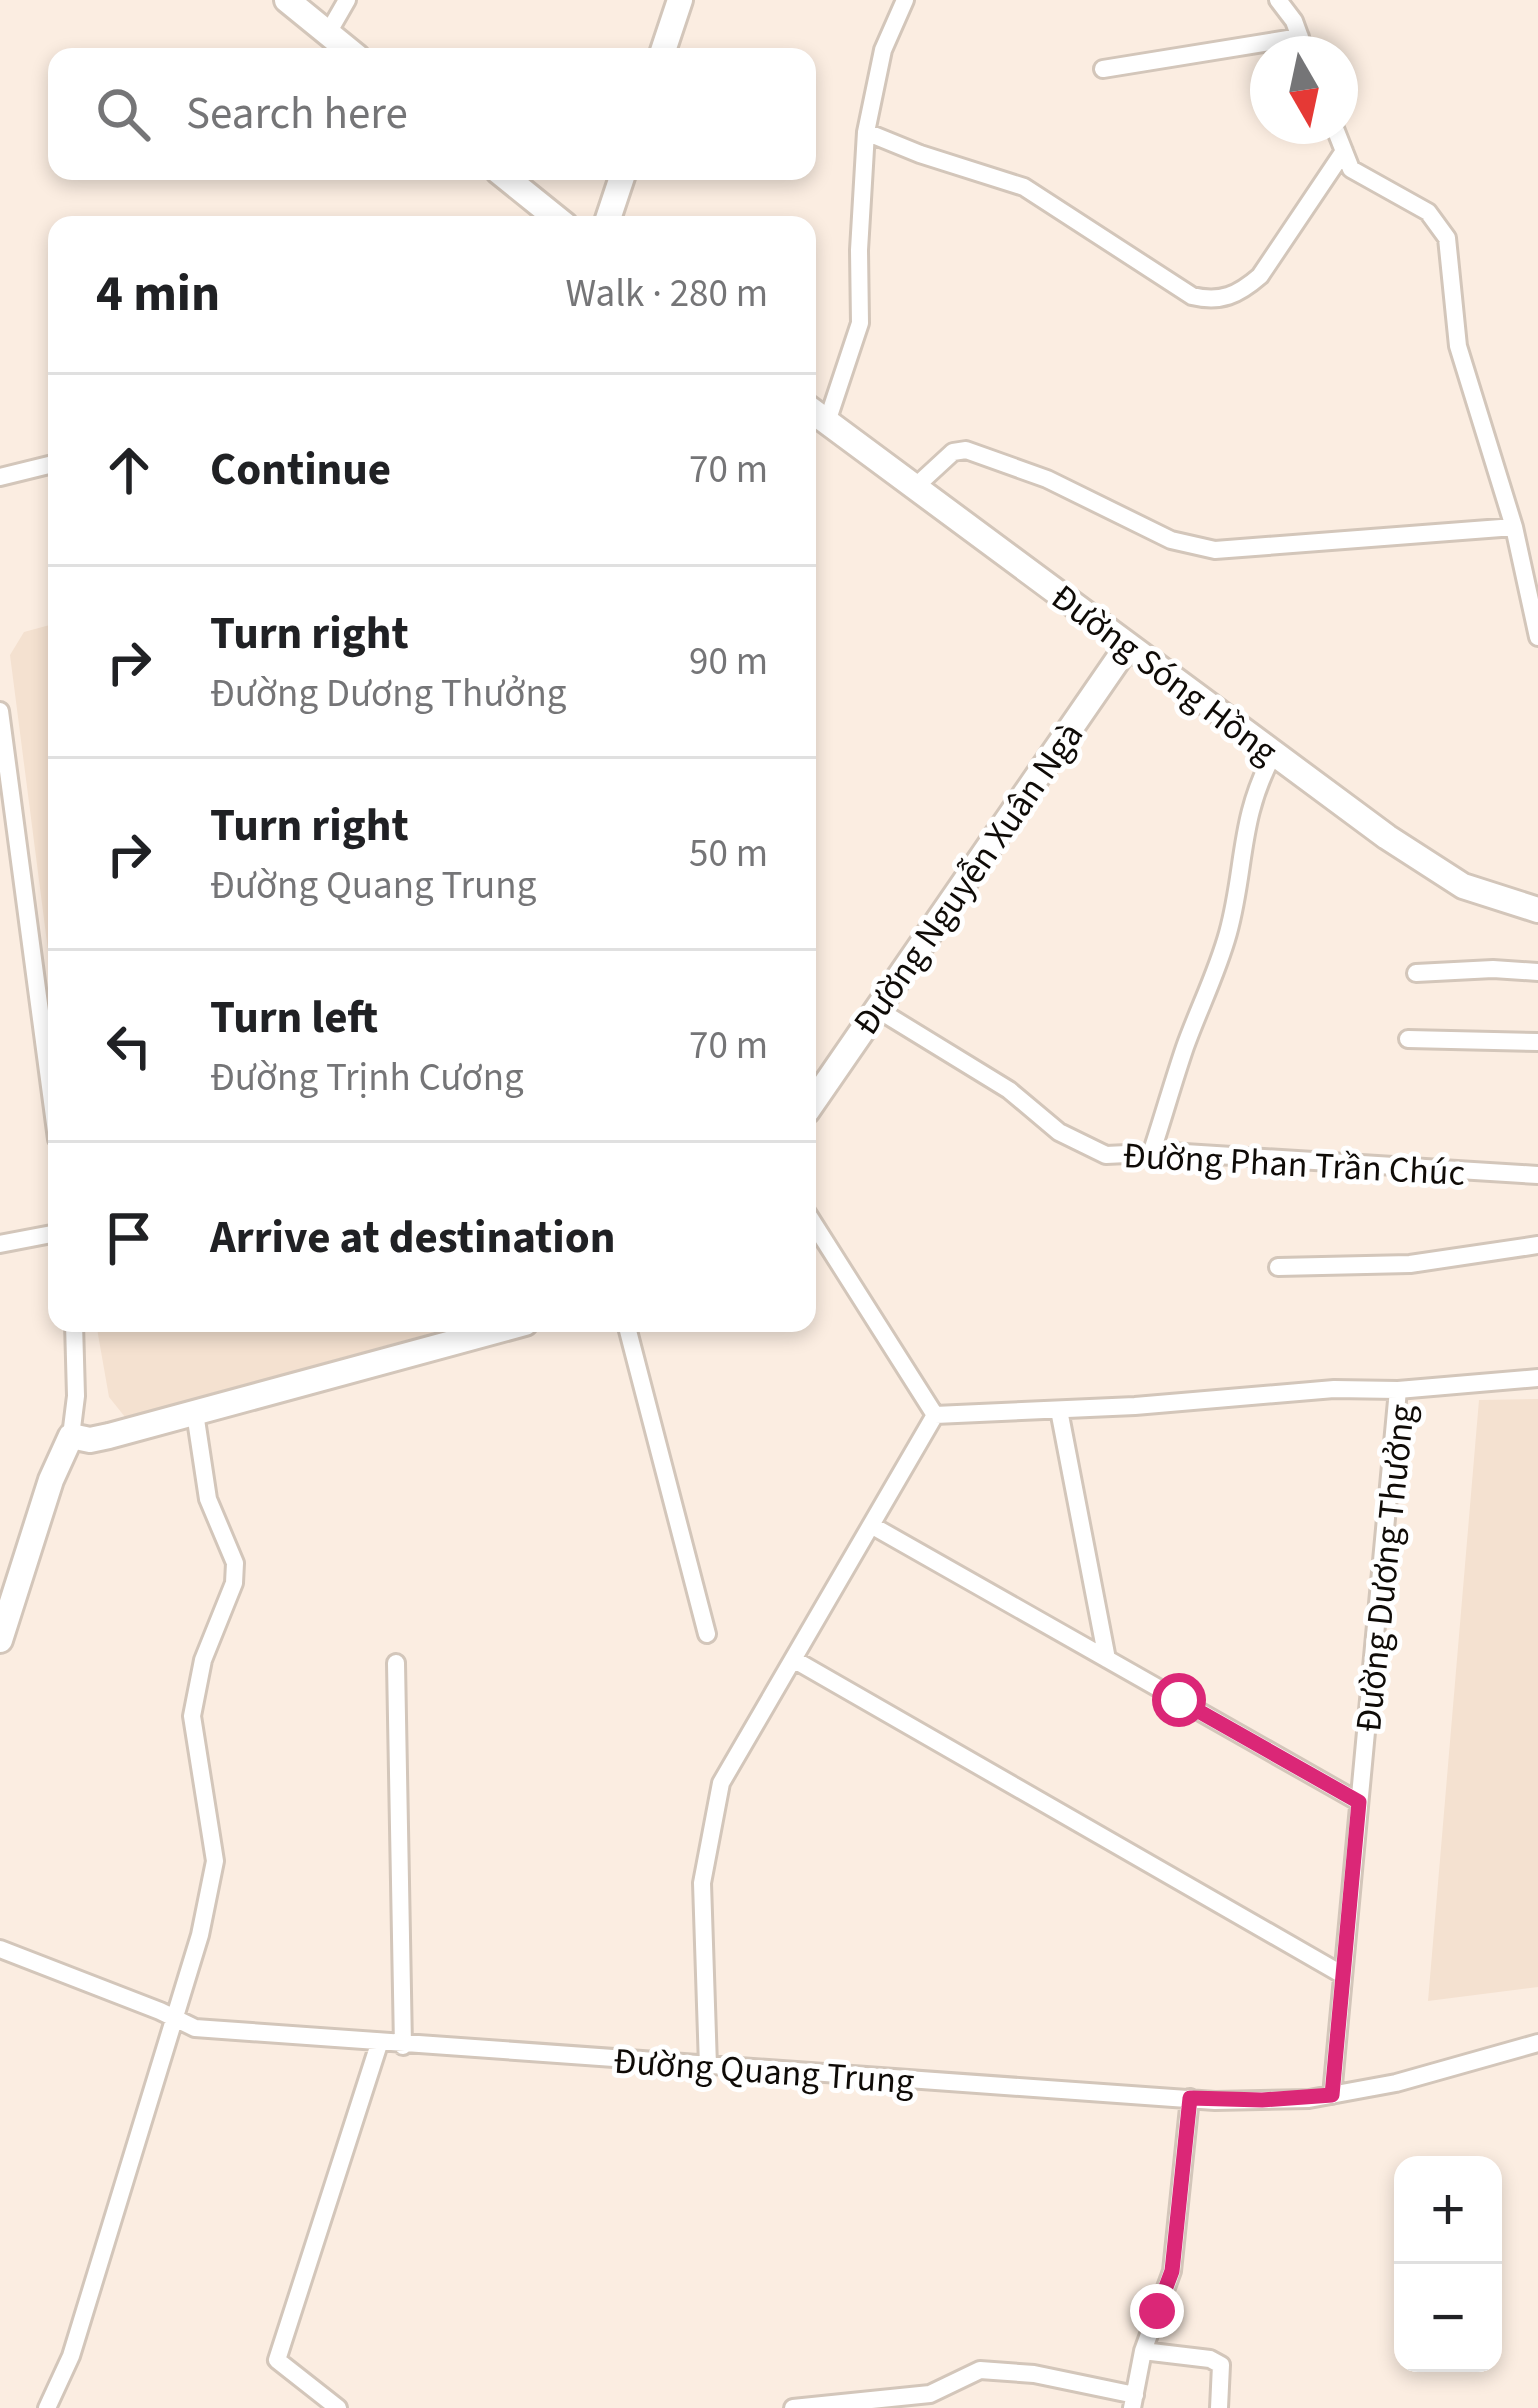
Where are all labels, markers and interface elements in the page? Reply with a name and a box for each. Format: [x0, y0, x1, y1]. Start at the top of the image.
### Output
north arrow [1250, 36, 1358, 144]
search box [48, 48, 816, 180]
icon: search [90, 81, 156, 147]
text: Search here [186, 82, 408, 146]
text: 4 min [96, 258, 220, 330]
text: Walk · 280 m [565, 266, 768, 322]
icon: ahead [96, 437, 162, 503]
text: Continue [210, 438, 391, 502]
text: 70 m [689, 442, 768, 498]
street label: Đường Sóng Hồng [1040, 572, 1288, 776]
text: Turn right [210, 602, 409, 666]
icon: right [96, 629, 162, 695]
text: 90 m [689, 634, 768, 690]
text: Đường Dương Thưởng [210, 666, 567, 722]
street label: Đường Nguyễn Xuân Ngà [841, 712, 1096, 1046]
text: Turn right [210, 794, 409, 858]
icon: right [96, 821, 162, 887]
text: 50 m [689, 826, 768, 882]
text: Đường Quang Trung [210, 858, 536, 914]
text: Turn left [210, 986, 378, 1050]
icon: left [96, 1013, 162, 1079]
text: 70 m [689, 1018, 768, 1074]
text: Đường Trịnh Cương [210, 1050, 524, 1106]
street label: Đường Phan Trần Chúc [1122, 1130, 1466, 1199]
icon: arrive [96, 1205, 162, 1271]
text: Arrive at destination [210, 1206, 615, 1270]
street label: Đường Dương Thưởng [1343, 1402, 1428, 1734]
route start [1152, 1673, 1206, 1727]
street label: Đường Quang Trung [612, 2036, 916, 2107]
map controls [1394, 2156, 1502, 2372]
button: + [1394, 2156, 1502, 2264]
button: − [1394, 2264, 1502, 2372]
route end [1130, 2284, 1184, 2338]

